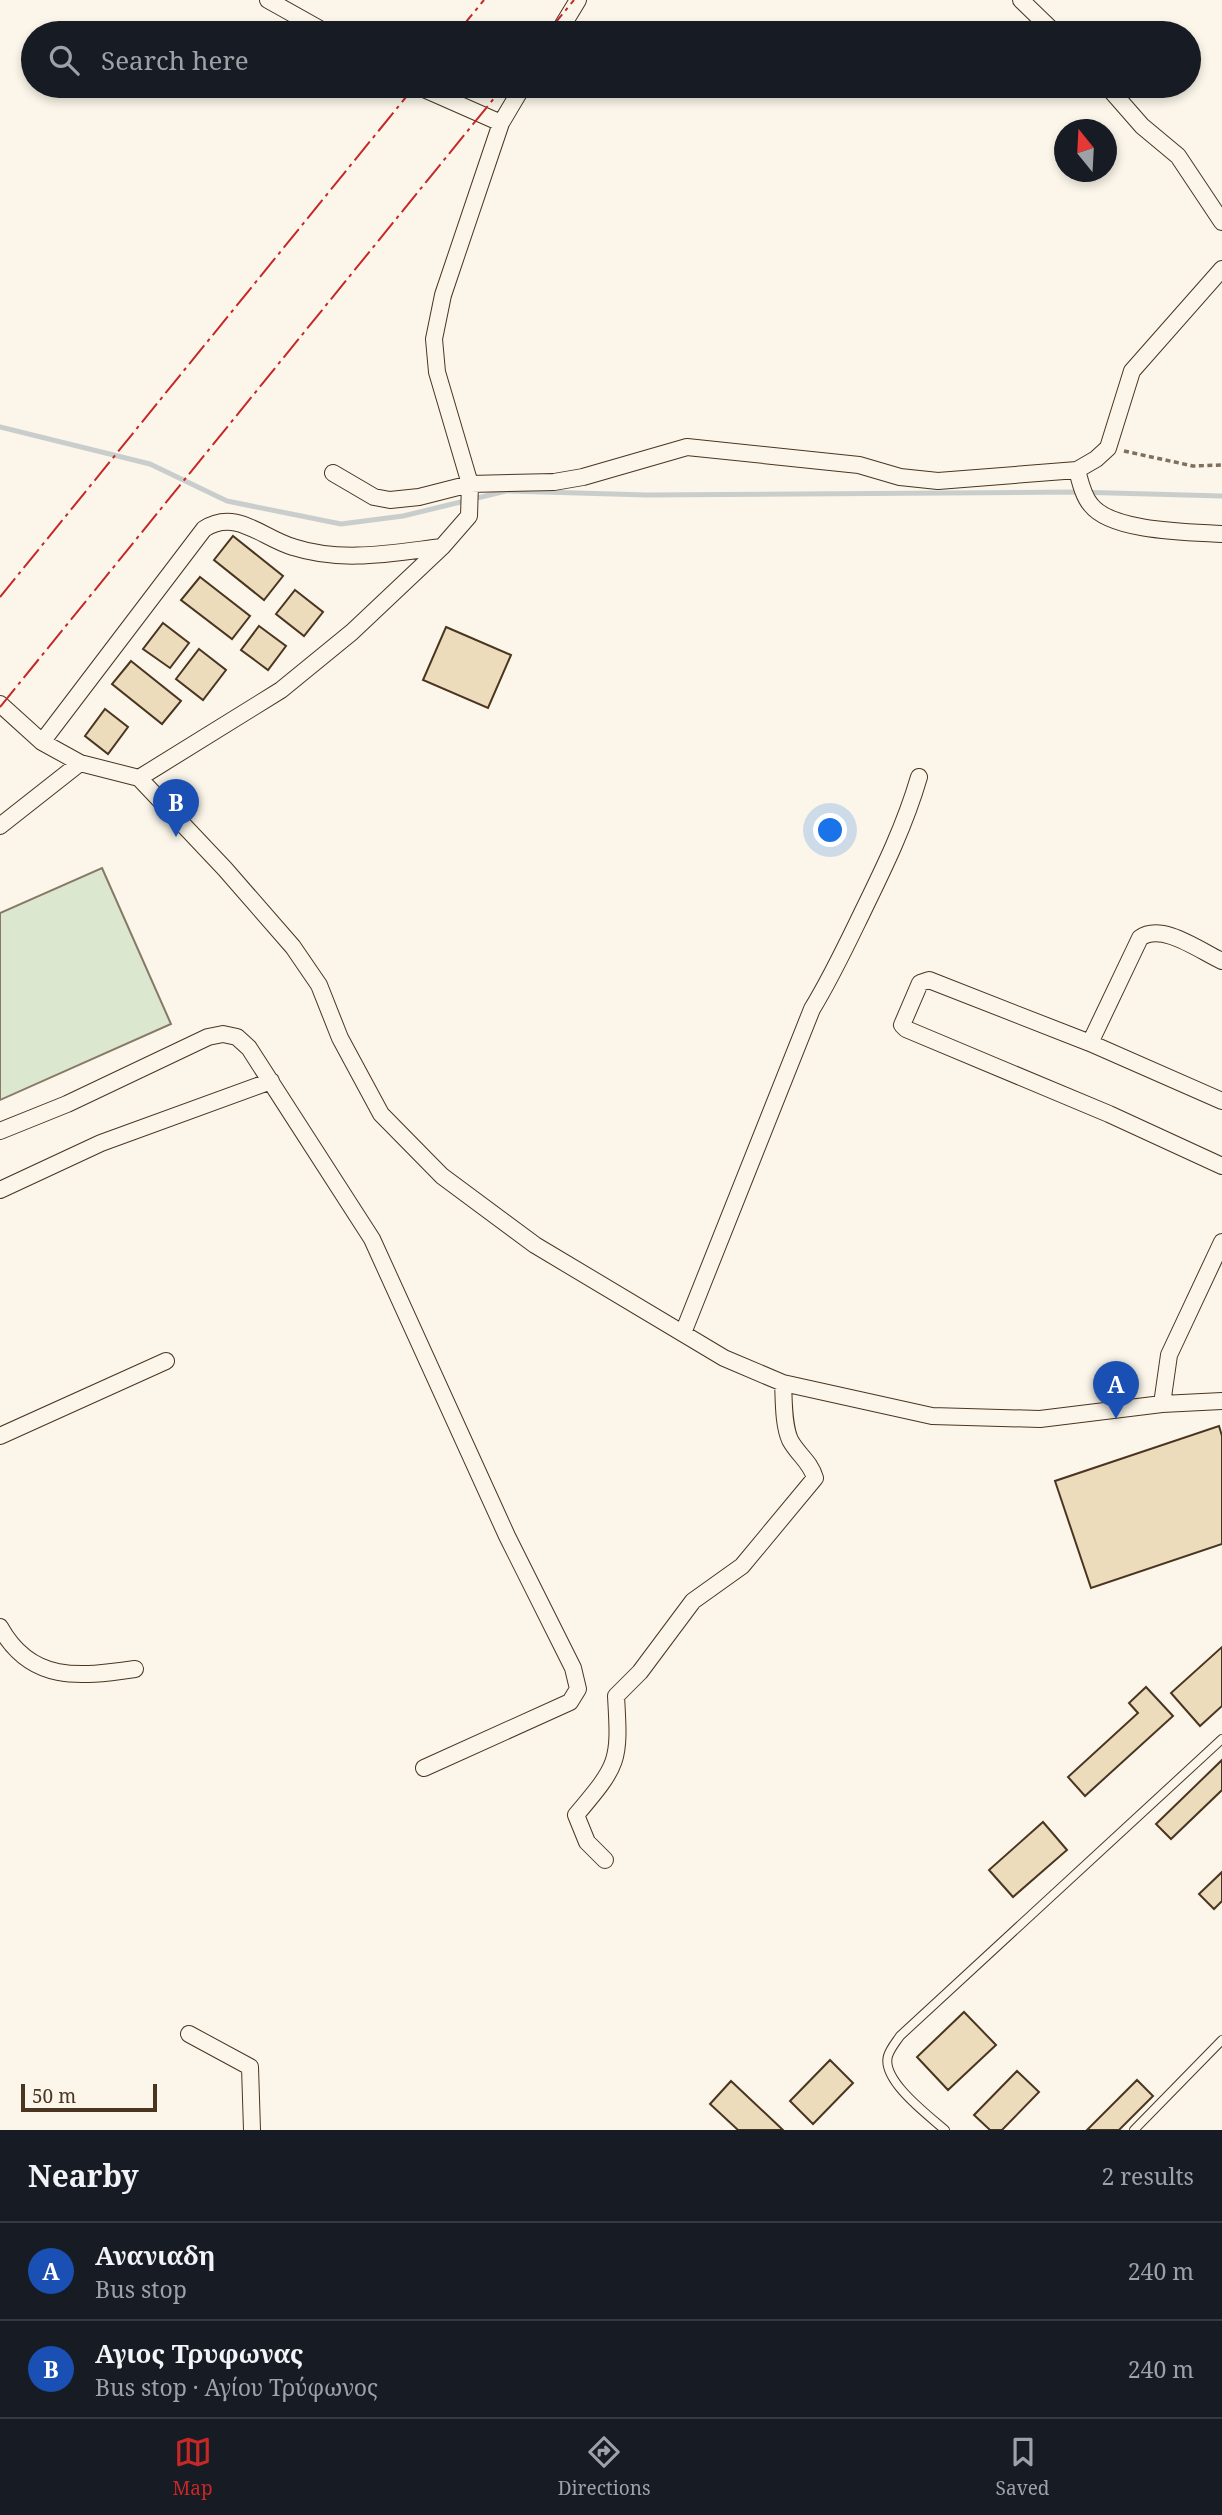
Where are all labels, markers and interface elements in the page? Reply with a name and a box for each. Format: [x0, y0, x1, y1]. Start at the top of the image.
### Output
search box [21, 21, 1201, 98]
icon: search [45, 41, 83, 79]
text: Search here [101, 42, 249, 78]
north arrow [1054, 119, 1117, 182]
pin: B [153, 779, 199, 837]
your location [813, 813, 847, 847]
pin: A [1093, 1361, 1139, 1419]
scale bar [21, 2081, 158, 2113]
text: 50 m [32, 2083, 76, 2109]
text: Nearby [28, 2155, 139, 2196]
text: 2 results [1101, 2160, 1194, 2192]
text: Ανανιαδη [95, 2237, 215, 2273]
text: A [42, 2255, 60, 2287]
text: 240 m [1128, 2255, 1194, 2287]
text: Bus stop [95, 2273, 187, 2305]
text: Αγιος Τρυφωνας [95, 2335, 303, 2371]
text: B [43, 2353, 59, 2385]
text: 240 m [1128, 2353, 1194, 2385]
text: Bus stop · Αγίου Τρύφωνος [95, 2371, 378, 2403]
tab: Map [173, 2433, 213, 2501]
tab: Directions [558, 2433, 651, 2501]
tab: Saved [996, 2433, 1049, 2501]

